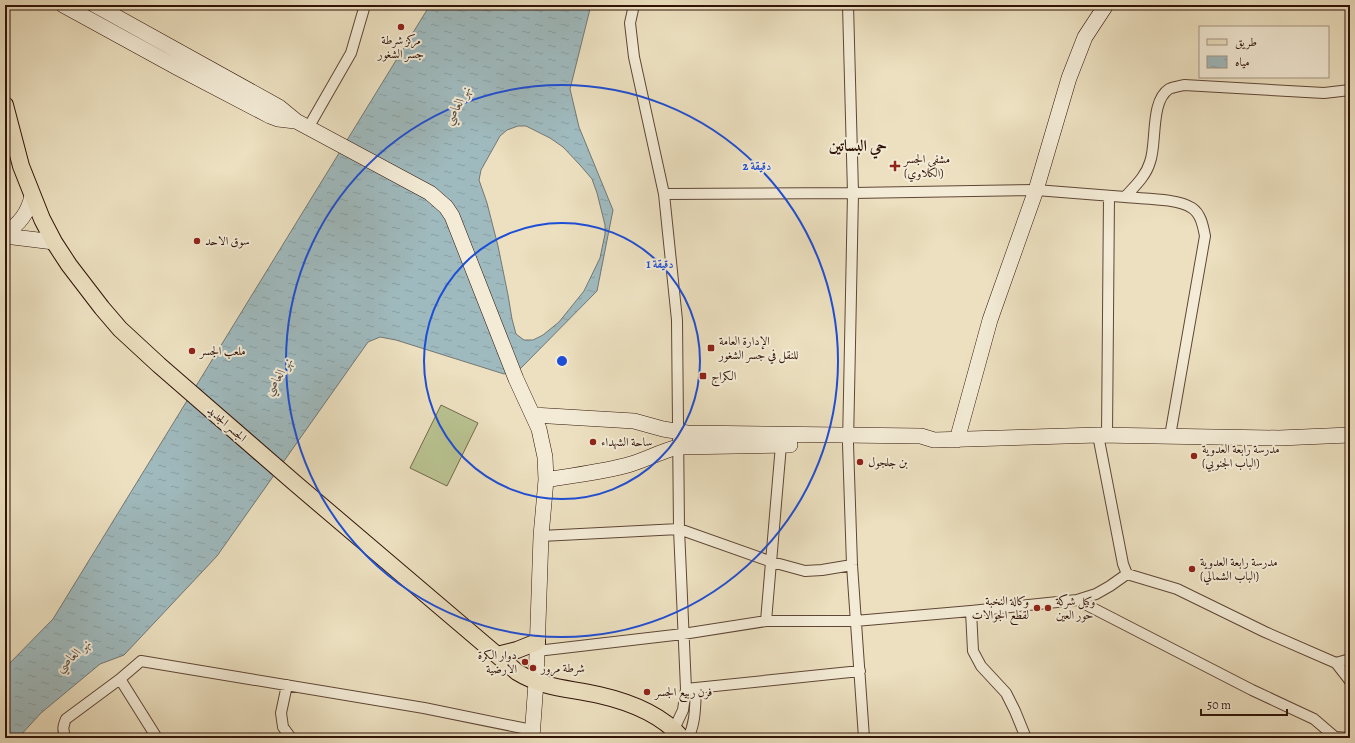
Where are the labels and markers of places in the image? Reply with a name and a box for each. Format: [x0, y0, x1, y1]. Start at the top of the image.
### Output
marker: مركز شرطة جسر الشغور [396, 22, 406, 32]
place label: مركز شرطة جسر الشغور [377, 32, 424, 62]
place label: مشفى الجسر (الكلاوي) [902, 151, 950, 183]
marker: مشفى الجسر (الكلاوي) [889, 160, 901, 172]
place label: سوق الاحد [205, 233, 250, 249]
marker: سوق الاحد [192, 236, 202, 246]
place label: الإدارة العامة للنقل في جسر الشغور [718, 333, 798, 365]
place label: ملعب الجسر [198, 343, 246, 359]
marker: الإدارة العامة للنقل في جسر الشغور [706, 343, 716, 353]
marker: ملعب الجسر [187, 346, 197, 356]
centre of rings [555, 354, 569, 368]
place label: الكراج [711, 368, 737, 387]
marker: الكراج [698, 371, 708, 381]
place label: ساحة الشهداء [601, 434, 653, 450]
marker: ساحة الشهداء [588, 437, 598, 447]
place label: مدرسة رابعة العدوية (الباب الجنوبي) [1202, 441, 1280, 473]
marker: مدرسة رابعة العدوية (الباب الجنوبي) [1189, 451, 1199, 461]
place label: بن جلجول [868, 454, 908, 470]
marker: بن جلجول [855, 457, 865, 467]
place label: مدرسة رابعة العدوية (الباب الشمالي) [1200, 554, 1278, 586]
marker: مدرسة رابعة العدوية (الباب الشمالي) [1187, 564, 1197, 574]
place label: وكالة النخبة لقطع الجوالات [972, 593, 1029, 626]
place label: وكيل شركة حور العين [1055, 593, 1096, 623]
marker: وكالة النخبة لقطع الجوالات [1032, 603, 1042, 613]
marker: وكيل شركة حور العين [1043, 603, 1053, 613]
place label: دوار الكرة الارضية [478, 647, 517, 677]
marker: دوار الكرة الارضية [520, 657, 530, 667]
place label: شرطة مرور [540, 660, 585, 677]
marker: شرطة مرور [528, 663, 538, 673]
place label: فرن ربيع الجسر [653, 684, 712, 703]
marker: فرن ربيع الجسر [642, 687, 652, 697]

